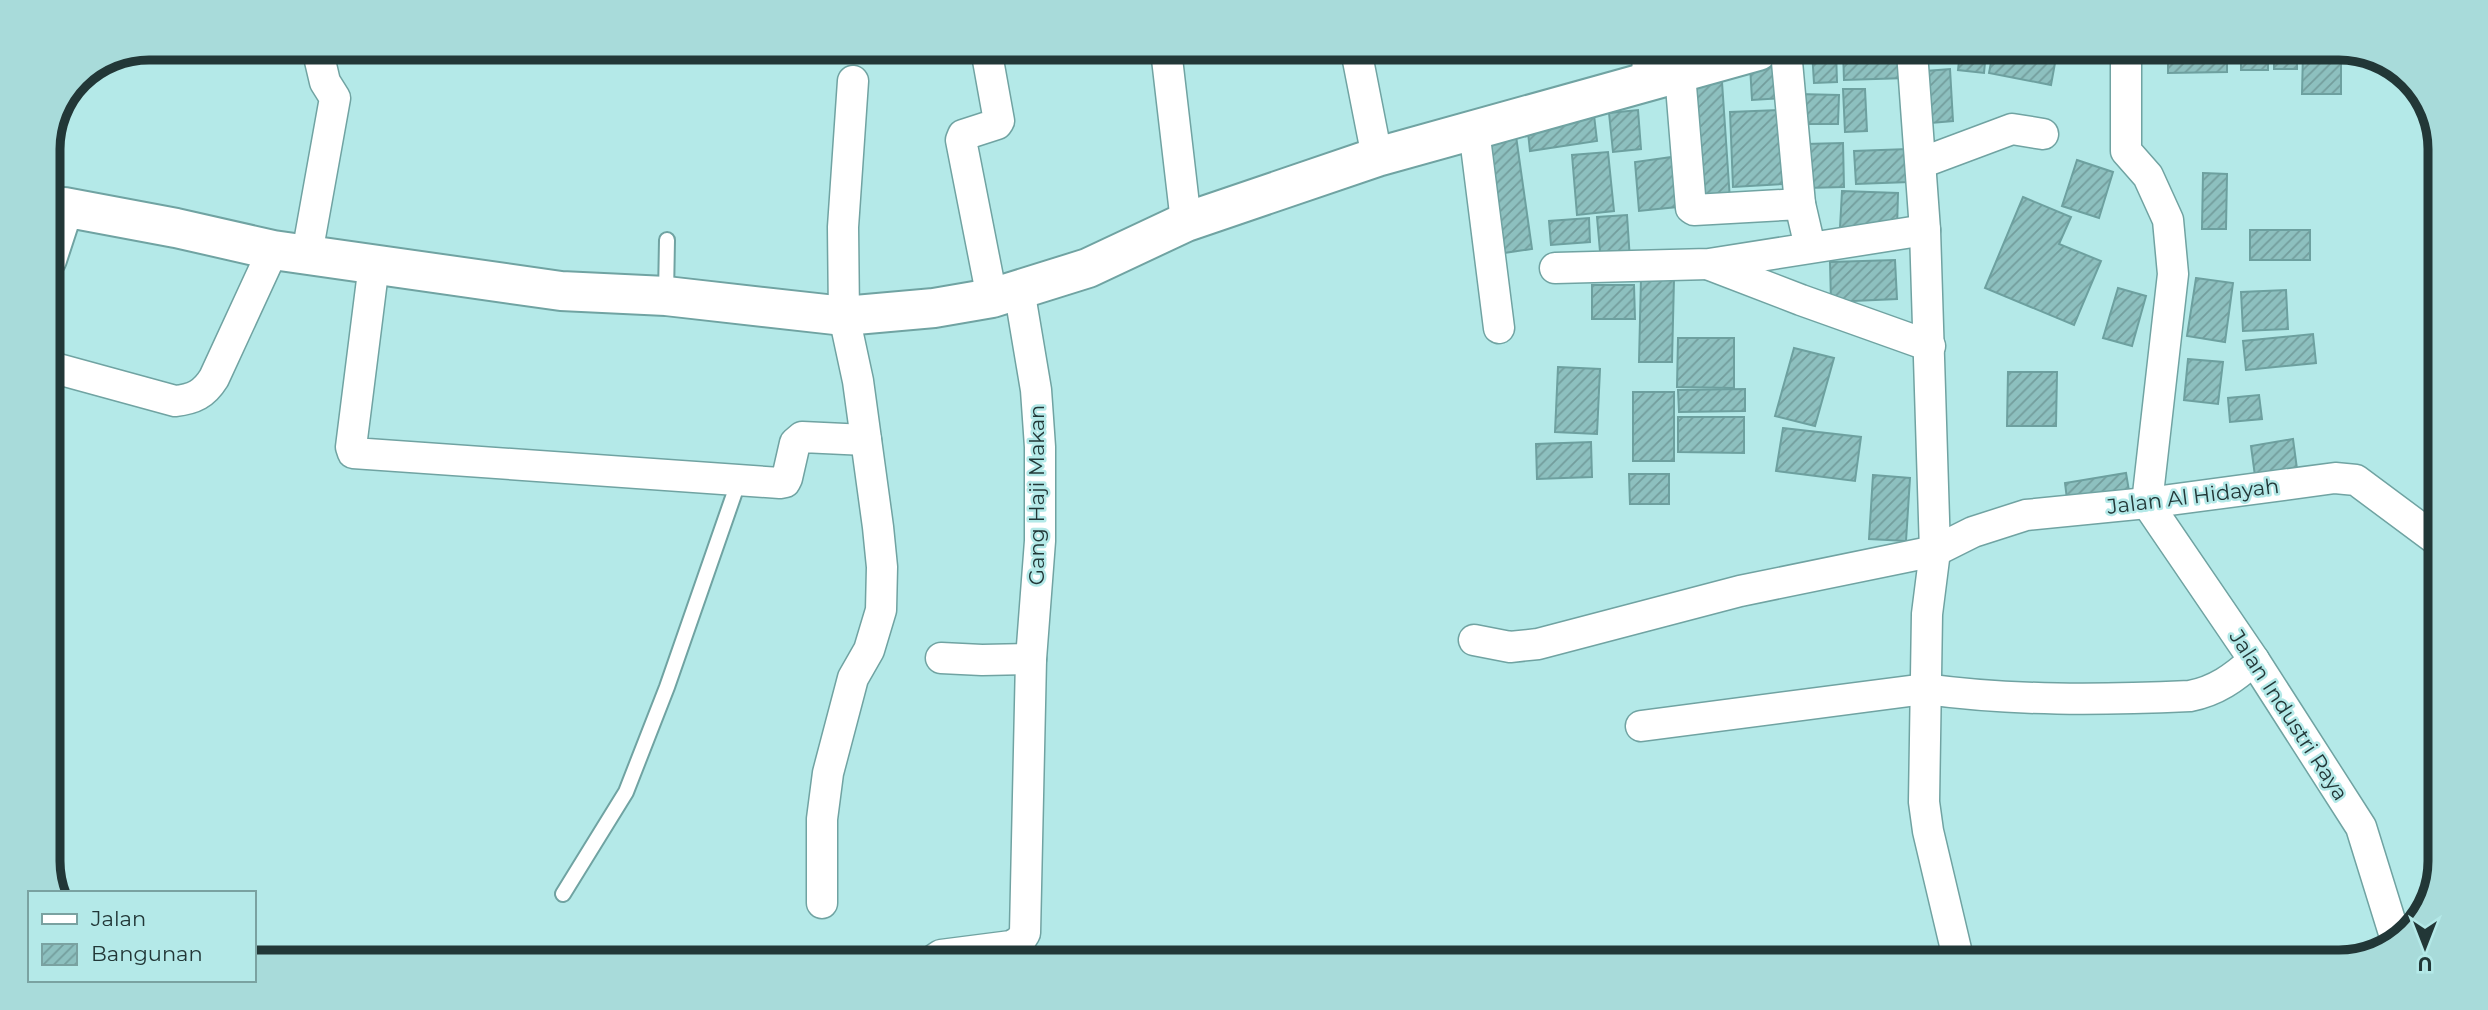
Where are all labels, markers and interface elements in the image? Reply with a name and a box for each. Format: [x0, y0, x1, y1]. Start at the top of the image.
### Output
street label: Gang Haji Makan [1024, 405, 1049, 585]
street label: Jalan Al Hidayah [2104, 473, 2281, 519]
street label: Jalan Industri Raya [2224, 624, 2353, 805]
legend [28, 891, 256, 982]
text: Jalan [90, 906, 146, 931]
north arrow [2390, 912, 2460, 982]
text: Bangunan [91, 941, 203, 966]
text: U [2418, 952, 2432, 975]

